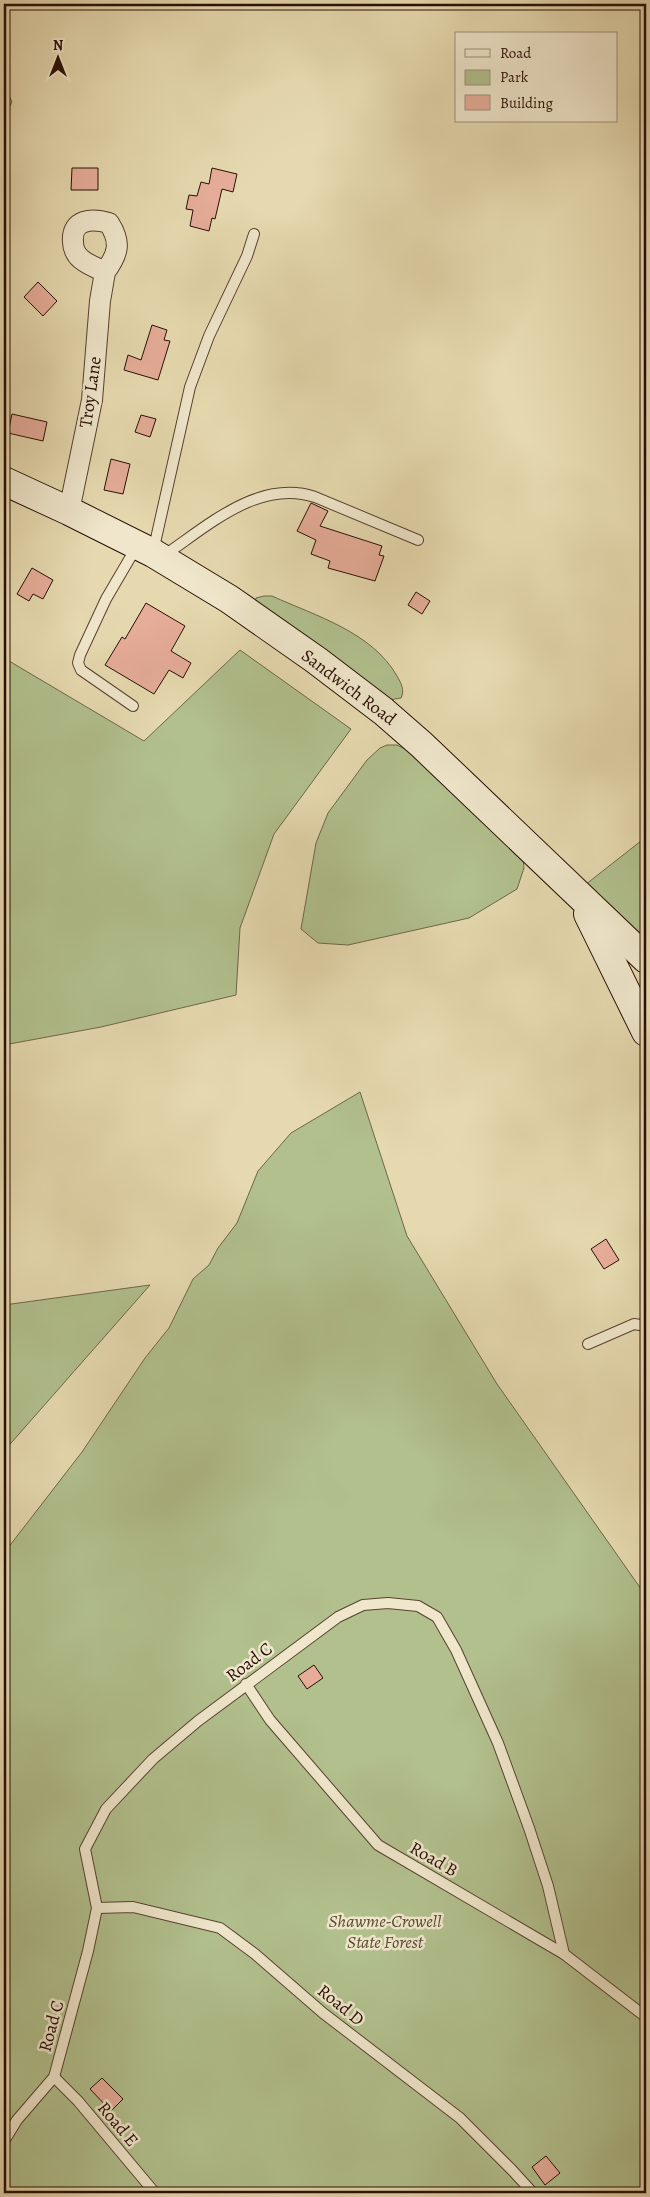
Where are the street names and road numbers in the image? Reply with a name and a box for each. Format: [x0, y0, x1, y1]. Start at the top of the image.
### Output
street label: Troy Lane [73, 355, 107, 429]
street label: Sandwich Road [297, 643, 402, 731]
street label: Road C [221, 1637, 277, 1687]
street label: Road B [406, 1836, 462, 1882]
street label: Road D [313, 1979, 369, 2031]
street label: Road C [33, 1998, 69, 2054]
street label: Road E [92, 2096, 144, 2152]

